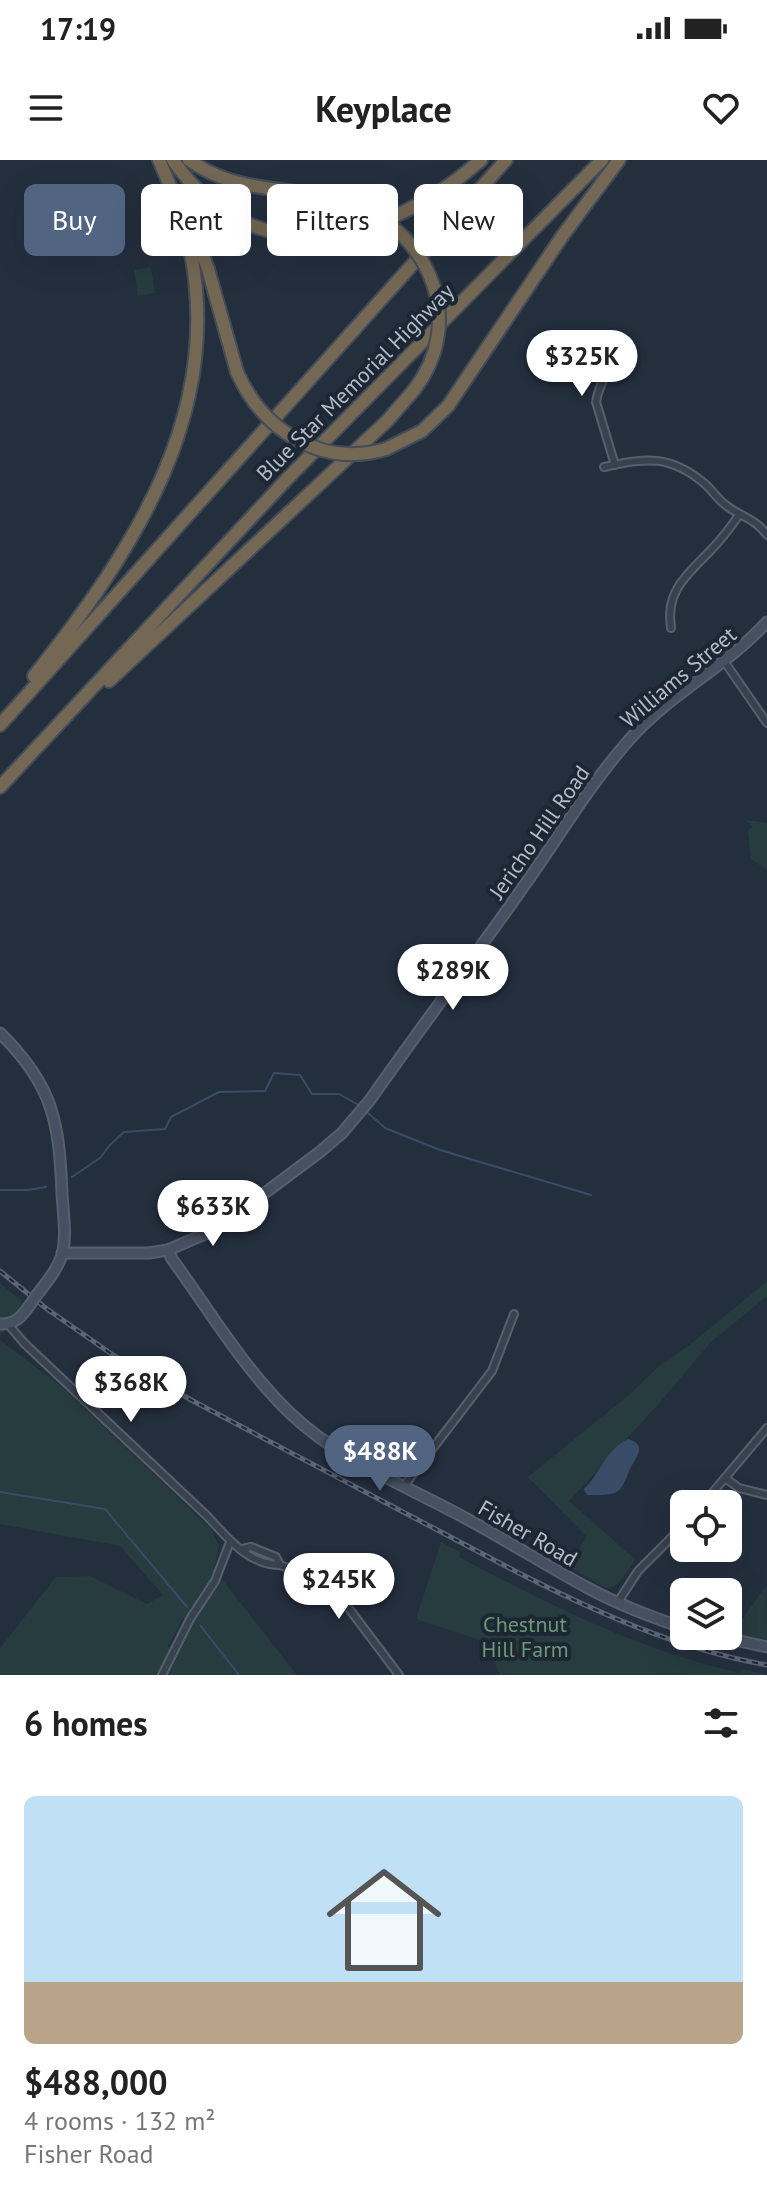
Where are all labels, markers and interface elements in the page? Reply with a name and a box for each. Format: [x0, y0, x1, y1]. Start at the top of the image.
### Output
text: 17:19 [40, 9, 116, 48]
text: Keyplace [315, 85, 452, 132]
icon: menu [24, 86, 68, 130]
icon: heart [699, 86, 743, 130]
chip: Buy [24, 184, 125, 256]
chip: Rent [141, 184, 251, 256]
chip: Filters [267, 184, 398, 256]
chip: New [414, 184, 523, 256]
street label: Blue Star Memorial Highway [250, 277, 460, 487]
pin: $325K [526, 330, 638, 398]
text: $325K [544, 339, 620, 372]
street label: Williams Street [614, 620, 742, 734]
street label: Jericho Hill Road [482, 760, 595, 905]
pin: $289K [397, 944, 509, 1012]
text: $289K [415, 953, 491, 986]
pin: $633K [157, 1180, 269, 1248]
text: $633K [175, 1189, 251, 1222]
pin: $368K [75, 1356, 187, 1424]
text: $368K [93, 1365, 169, 1398]
pin: $488K [324, 1425, 436, 1493]
text: $488K [342, 1434, 418, 1467]
map controls [670, 1490, 742, 1650]
button: locate [670, 1490, 742, 1562]
street label: Fisher Road [474, 1493, 582, 1573]
pin: $245K [283, 1553, 395, 1621]
text: $245K [301, 1562, 377, 1595]
button: layers [670, 1578, 742, 1650]
park label: Chestnut Hill Farm [481, 1610, 569, 1663]
text: 6 homes [24, 1701, 148, 1745]
icon: filters [699, 1701, 743, 1745]
icon: home [312, 1848, 456, 1992]
text: $488,000 [24, 2060, 168, 2104]
text: 4 rooms · 132 m² [24, 2104, 216, 2137]
text: Fisher Road [24, 2137, 154, 2170]

